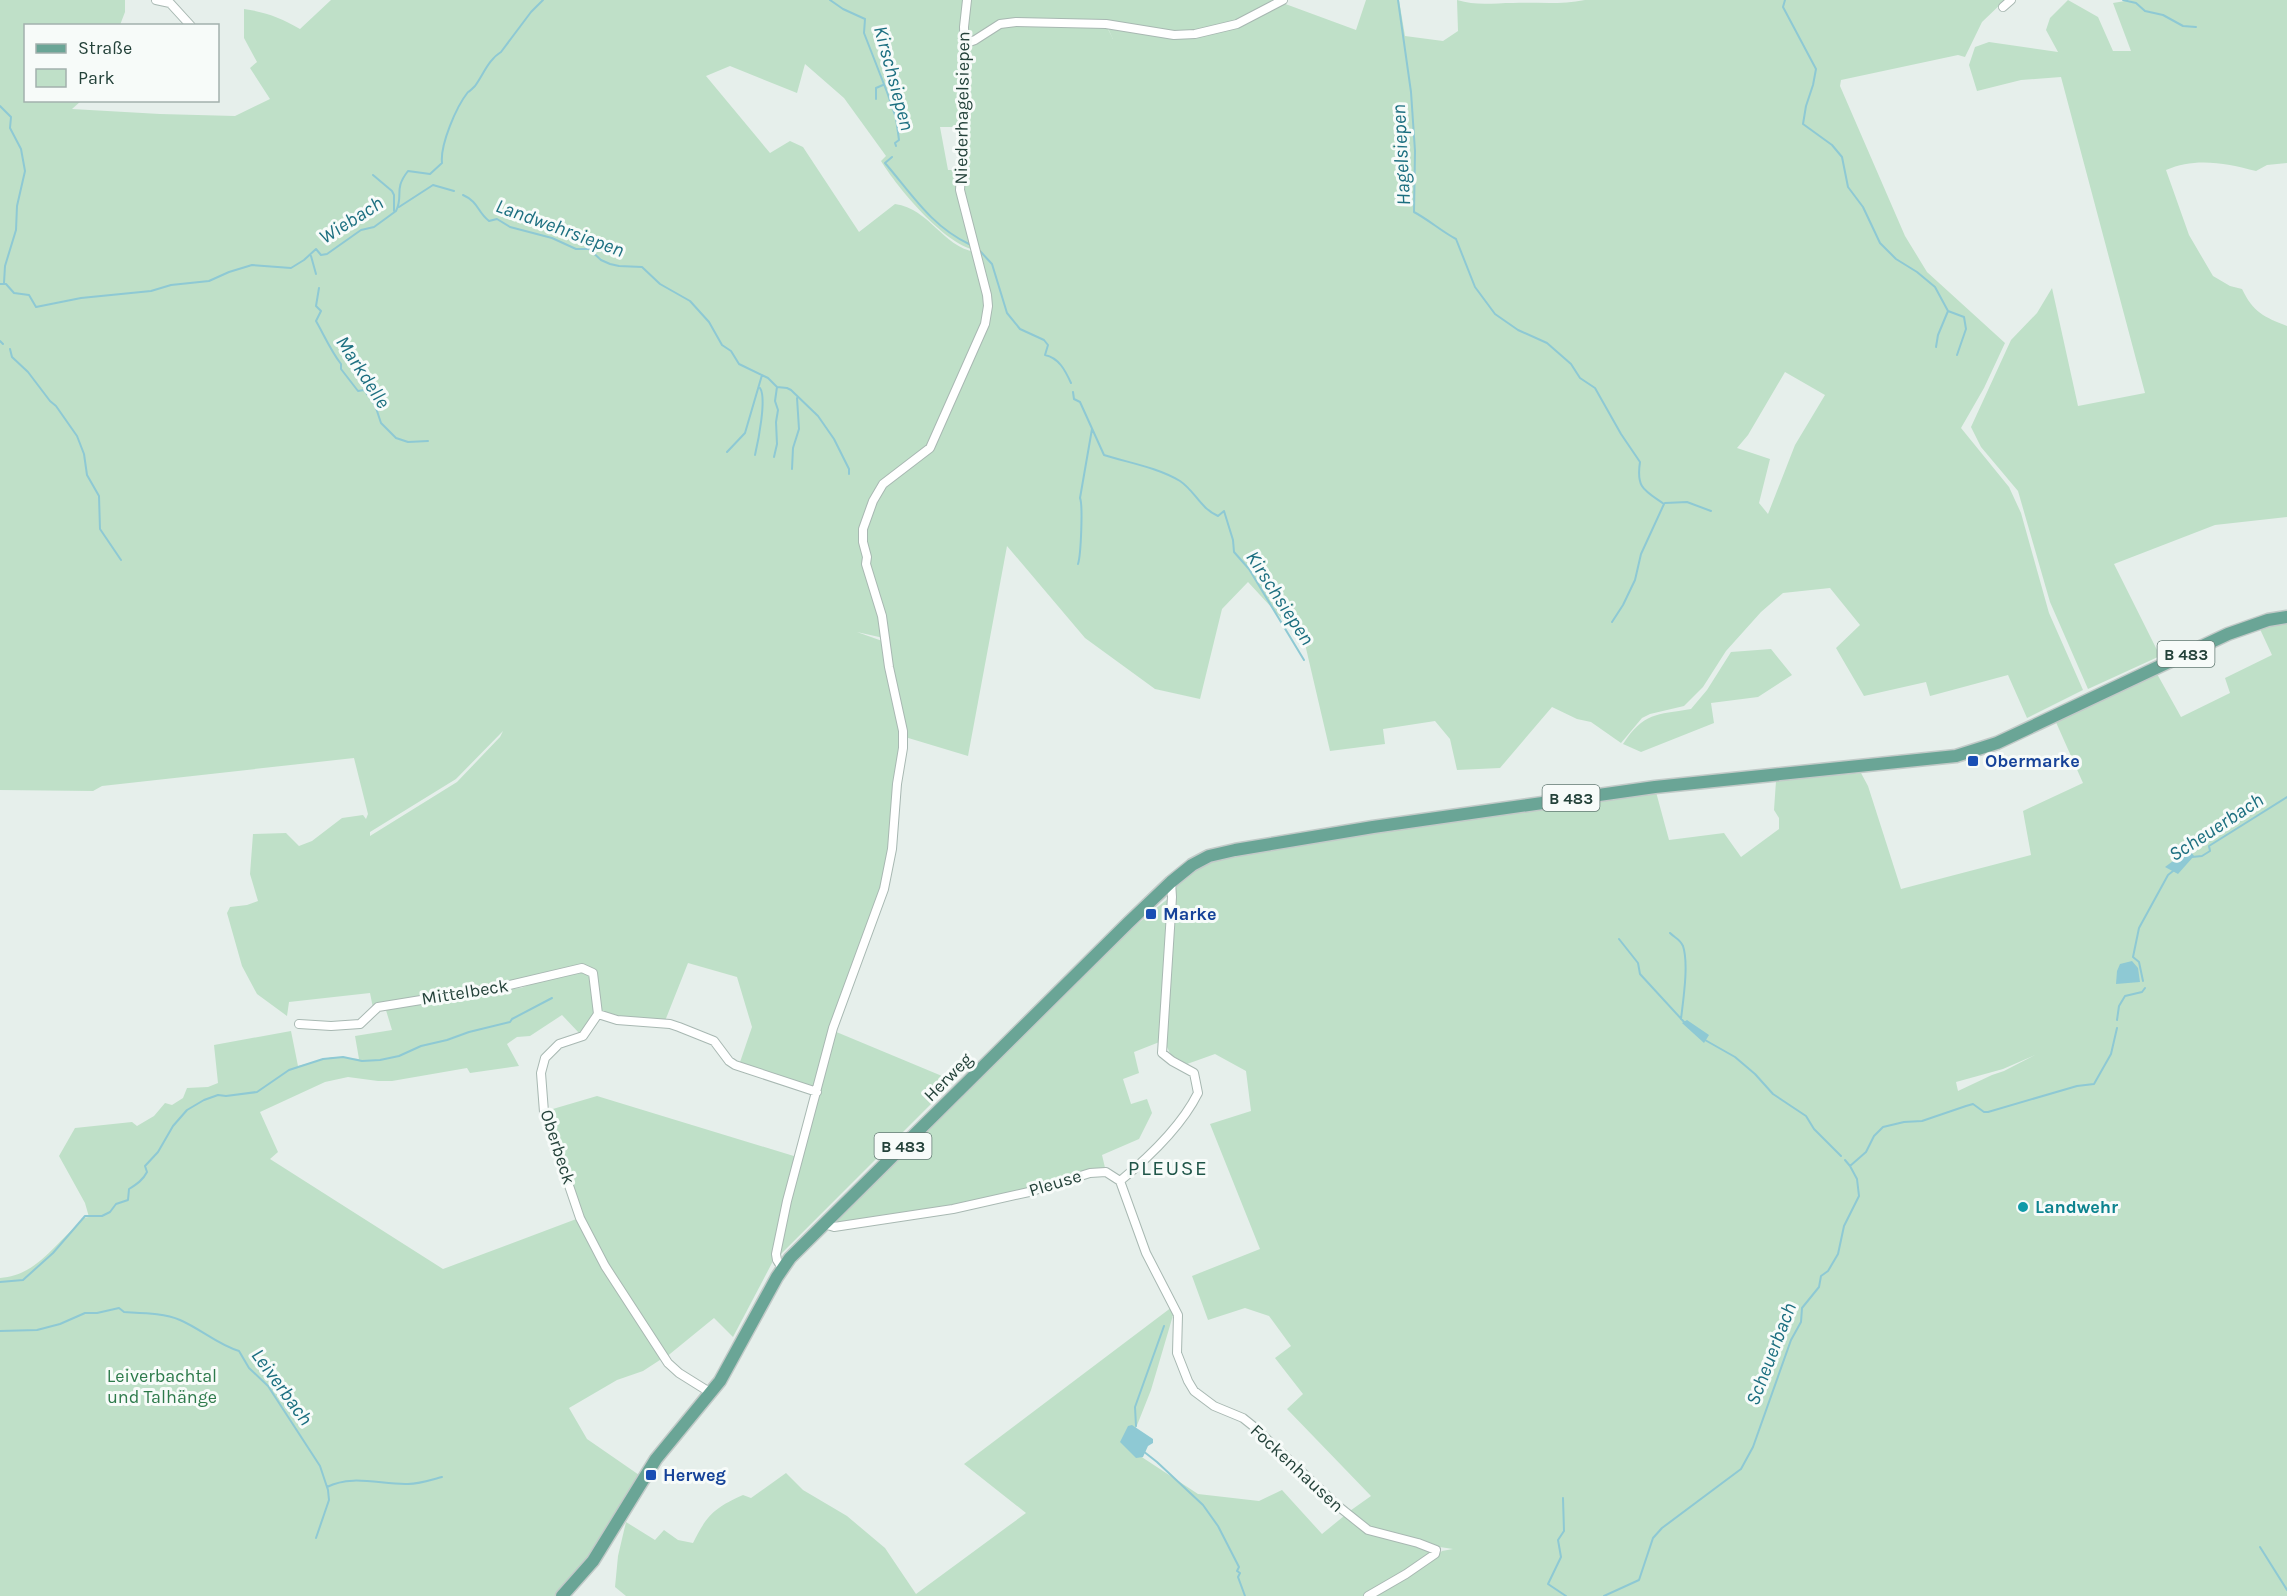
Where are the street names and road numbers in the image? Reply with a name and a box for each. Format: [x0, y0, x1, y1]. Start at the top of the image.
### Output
street label: Niederhagelsiepen [950, 31, 974, 185]
road number: B 483 [2158, 641, 2214, 667]
road number: B 483 [1542, 785, 1600, 811]
street label: Mittelbeck [420, 974, 510, 1010]
street label: Herweg [919, 1048, 977, 1106]
street label: Oberbeck [536, 1107, 580, 1187]
road number: B 483 [874, 1133, 932, 1159]
street label: Pleuse [1026, 1165, 1084, 1201]
street label: Fockenhausen [1246, 1419, 1348, 1517]

